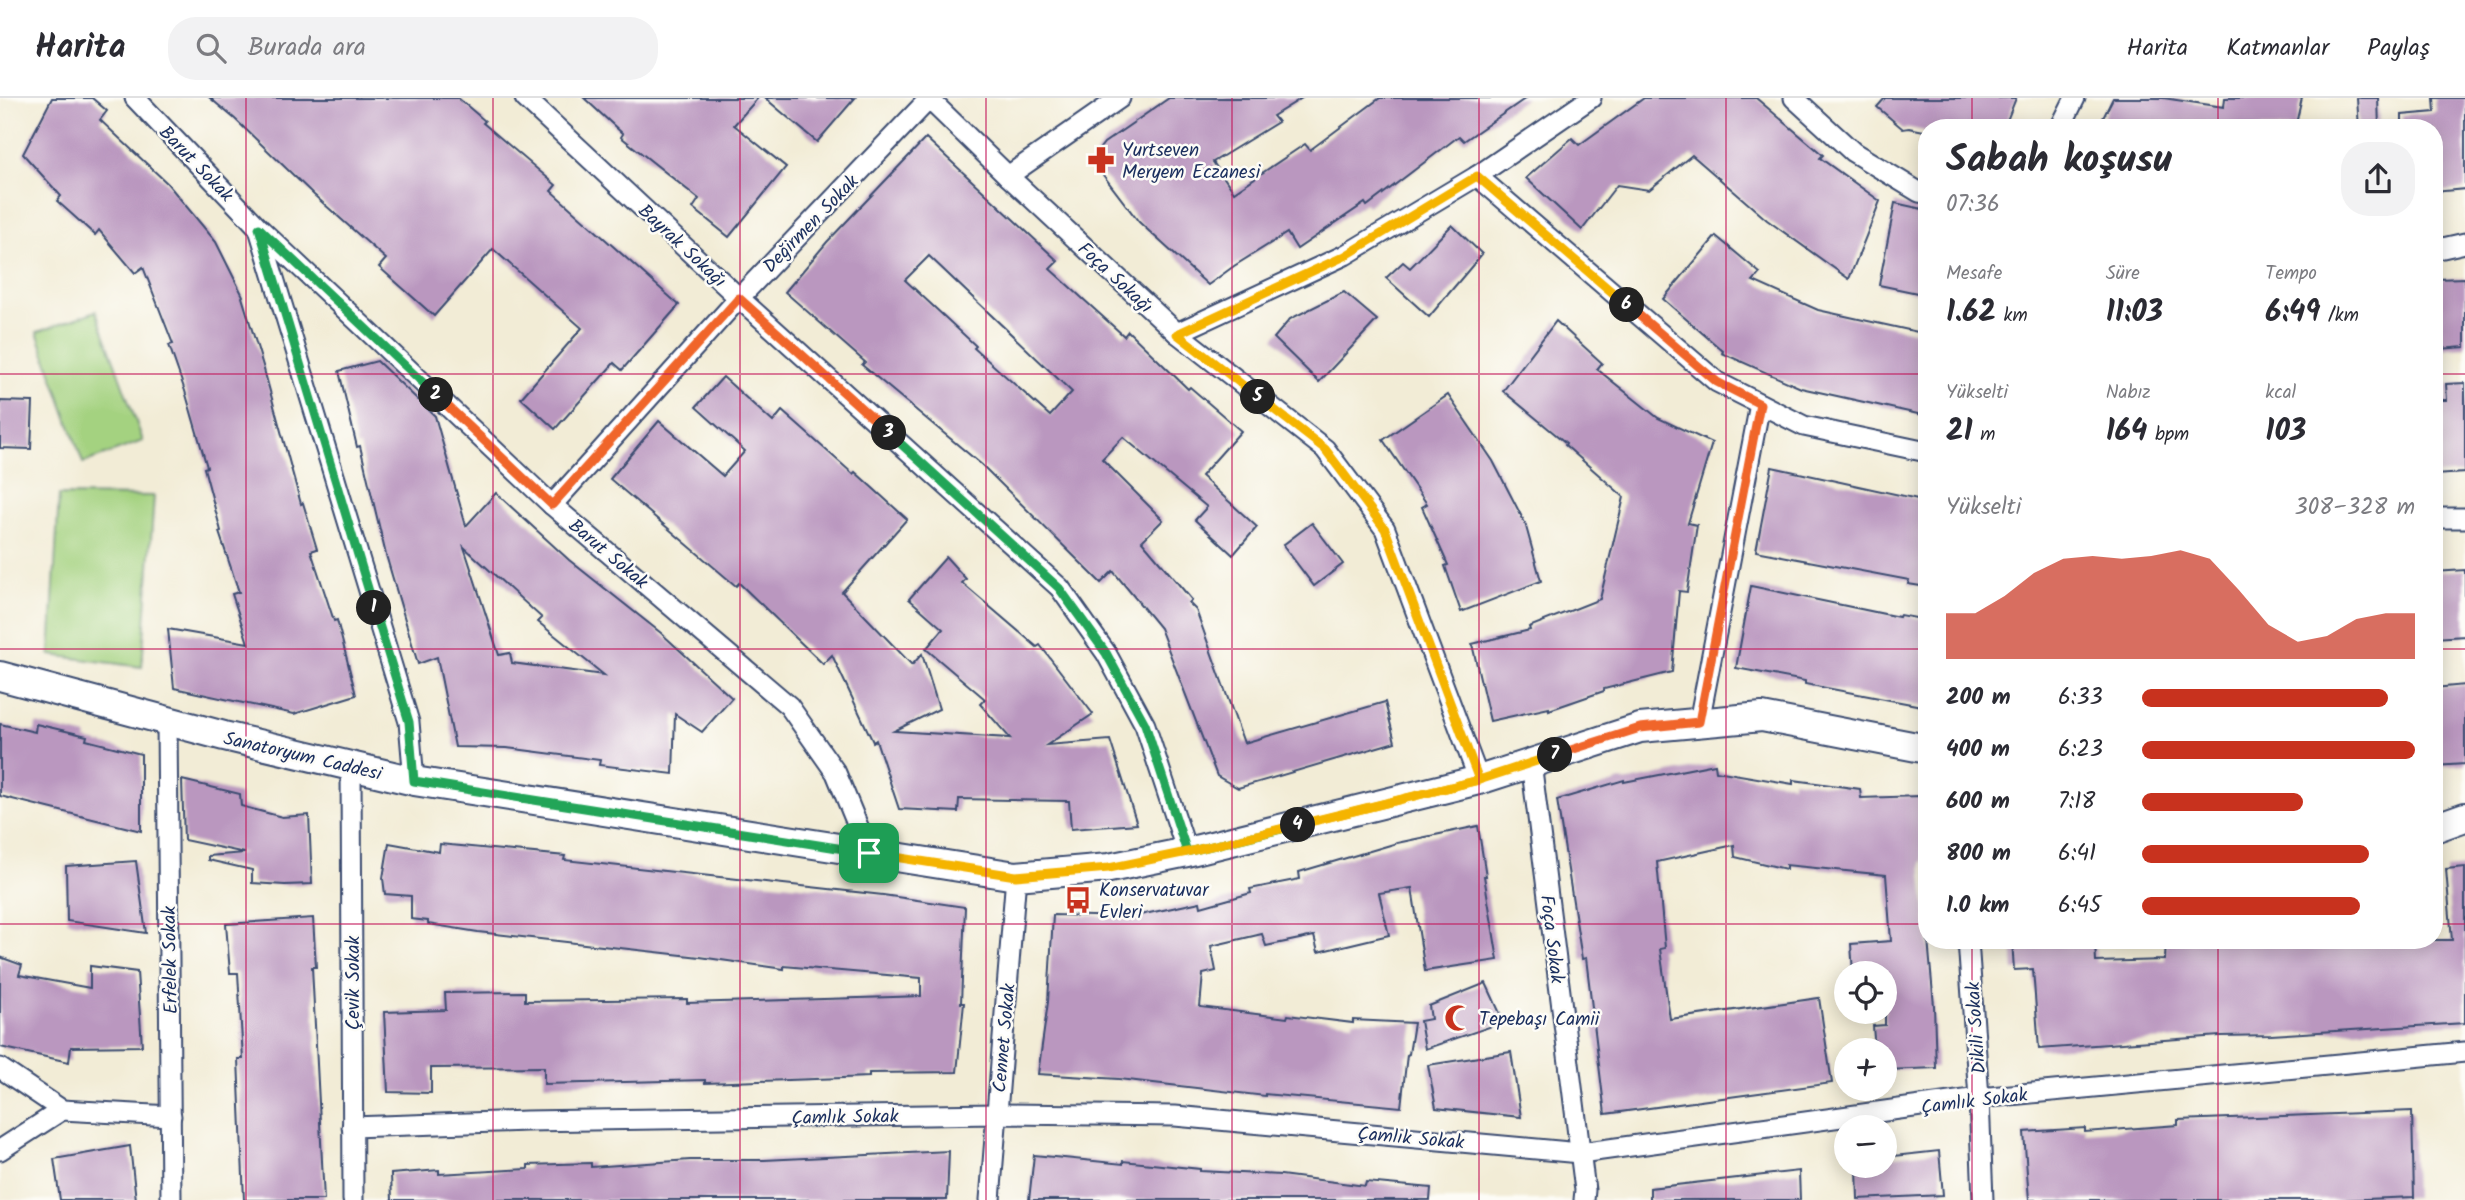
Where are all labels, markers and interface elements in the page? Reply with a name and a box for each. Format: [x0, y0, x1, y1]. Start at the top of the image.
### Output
search box [168, 17, 658, 80]
text: Harita [35, 22, 126, 75]
text: Burada ara [248, 27, 366, 69]
icon: search [192, 29, 230, 67]
text: Harita [2127, 29, 2188, 68]
text: Katmanlar [2226, 29, 2329, 68]
text: Paylaş [2367, 29, 2430, 68]
street label: Barut Sokak [151, 119, 240, 210]
text: Sabah koşusu [1946, 131, 2172, 191]
place label: Yurtseven Meryem Eczanesi [1122, 136, 1262, 188]
button: share [2341, 142, 2415, 216]
pharmacy icon: Yurtseven Meryem Eczanesi [1086, 145, 1116, 175]
street label: Değirmen Sokak [756, 168, 867, 281]
text: 07:36 [1946, 187, 2000, 223]
street label: Bayrak Sokağı [630, 197, 733, 296]
street label: Foça Sokağı [1070, 235, 1159, 322]
text: Mesafe [1946, 259, 2002, 289]
text: Süre [2106, 259, 2140, 289]
text: Tempo [2265, 259, 2317, 289]
pin: 6 [1610, 288, 1644, 322]
text: 6 [1621, 289, 1632, 319]
text: 1.62 [1946, 289, 1996, 337]
text: 11:03 [2106, 289, 2163, 337]
text: 6:49 [2265, 289, 2321, 337]
text: km [1996, 301, 2028, 331]
text: /km [2321, 301, 2359, 331]
pin: 2 [418, 378, 453, 412]
text: Yükselti [1946, 378, 2008, 408]
text: Nabız [2106, 378, 2151, 408]
text: kcal [2265, 378, 2296, 408]
text: 2 [430, 379, 441, 409]
pin: 5 [1240, 380, 1276, 414]
text: 5 [1253, 381, 1262, 411]
text: 21 [1946, 408, 1973, 456]
text: 164 [2106, 408, 2147, 456]
text: 103 [2265, 408, 2306, 456]
pin: 3 [872, 416, 906, 450]
text: 3 [883, 417, 894, 447]
text: m [1973, 420, 1995, 450]
text: bpm [2147, 420, 2189, 450]
text: Yükselti [1946, 490, 2021, 526]
text: 308–328 m [2295, 490, 2415, 526]
street label: Barut Sokak [561, 512, 655, 597]
pin: 1 [356, 590, 392, 626]
text: 1 [371, 592, 376, 622]
text: 200 m [1946, 680, 2011, 716]
text: 6:33 [2058, 680, 2103, 716]
street label: Sanatoryum Caddesi [220, 724, 386, 790]
text: 400 m [1946, 732, 2010, 768]
text: 6:23 [2058, 732, 2103, 768]
pin: 7 [1538, 738, 1572, 772]
text: 7 [1550, 739, 1559, 769]
text: 600 m [1946, 784, 2010, 820]
text: 7:18 [2058, 784, 2095, 820]
pin: 4 [1280, 808, 1316, 842]
text: 4 [1292, 809, 1303, 839]
pin [839, 823, 899, 883]
icon: arrive [850, 834, 888, 872]
text: 800 m [1946, 836, 2011, 872]
text: 6:41 [2058, 836, 2096, 872]
place label: Konservatuvar Evleri [1099, 876, 1210, 928]
bus stop icon: Konservatuvar Evleri [1063, 885, 1093, 915]
text: 1.0 km [1946, 888, 2009, 924]
text: 6:45 [2058, 888, 2101, 924]
street label: Foça Sokak [1531, 893, 1571, 985]
street label: Erfelek Sokak [155, 905, 187, 1014]
street label: Çevik Sokak [339, 936, 369, 1030]
map controls [1834, 961, 1897, 1178]
button: locate [1834, 961, 1897, 1024]
street label: Dikili Sokak [1959, 981, 1995, 1075]
street label: Cennet Sokak [985, 982, 1025, 1094]
mosque icon: Tepebaşı Camii [1443, 1003, 1473, 1033]
place label: Tepebaşı Camii [1479, 1005, 1601, 1035]
button: + [1834, 1038, 1897, 1101]
street label: Çamlık Sokak [1919, 1081, 2029, 1123]
street label: Çamlık Sokak [791, 1102, 899, 1134]
button: − [1834, 1115, 1897, 1178]
street label: Çamlık Sokak [1356, 1119, 1466, 1159]

